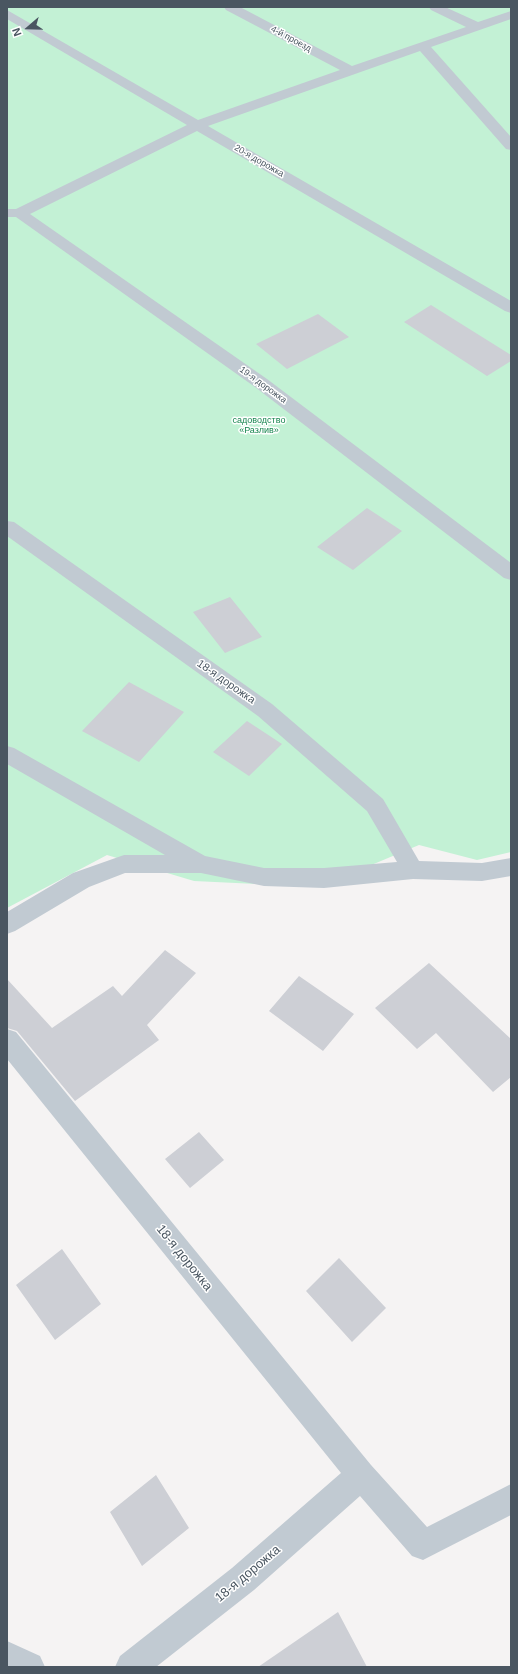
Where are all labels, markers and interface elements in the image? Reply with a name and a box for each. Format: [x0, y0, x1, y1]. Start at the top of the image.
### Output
north arrow [8, 8, 48, 48]
street label: 4-й проезд [269, 24, 313, 54]
text: N [10, 26, 24, 38]
street label: 20-я дорожка [232, 142, 286, 180]
street label: 19-я дорожка [237, 364, 289, 406]
park label: садоводство «Разлив» [233, 416, 285, 437]
street label: 18-я дорожка [194, 657, 258, 707]
street label: 18-я дорожка [153, 1222, 215, 1294]
street label: 18-я дорожка [212, 1542, 284, 1606]

